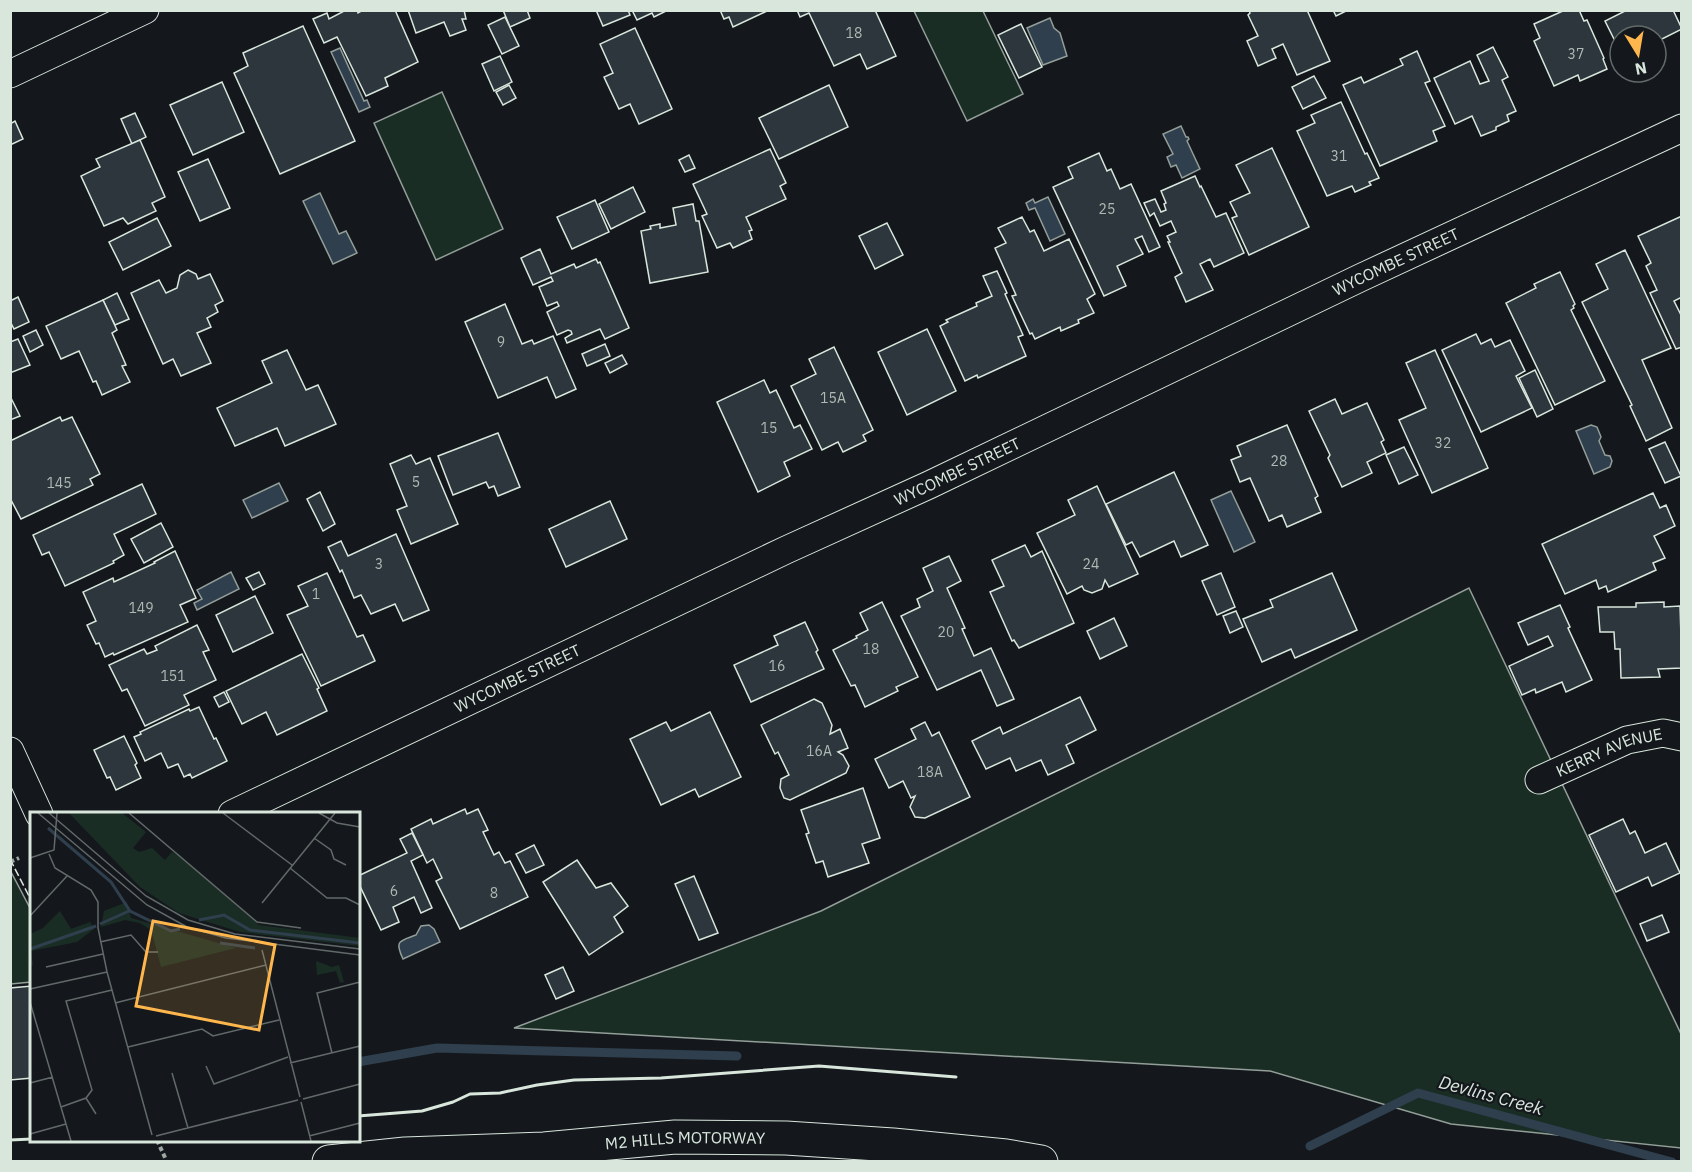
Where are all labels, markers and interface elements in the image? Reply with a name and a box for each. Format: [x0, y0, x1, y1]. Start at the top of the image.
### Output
house number: 18 [846, 24, 862, 42]
north arrow [1608, 24, 1668, 84]
house number: 37 [1568, 45, 1584, 63]
text: N [1633, 58, 1648, 80]
house number: 31 [1331, 147, 1347, 165]
house number: 25 [1099, 200, 1115, 218]
street label: WYCOMBE STREET [1329, 223, 1462, 300]
house number: 9 [497, 333, 505, 351]
house number: 15A [820, 389, 846, 407]
house number: 15 [761, 419, 777, 437]
street label: WYCOMBE STREET [891, 433, 1023, 510]
house number: 32 [1435, 434, 1451, 452]
house number: 28 [1271, 452, 1287, 470]
house number: 5 [412, 473, 420, 491]
house number: 145 [46, 474, 72, 492]
house number: 3 [375, 555, 383, 573]
house number: 24 [1083, 555, 1099, 573]
house number: 1 [312, 585, 320, 603]
house number: 149 [128, 599, 154, 617]
house number: 20 [938, 623, 954, 641]
street label: WYCOMBE STREET [451, 640, 584, 717]
house number: 18 [863, 640, 879, 658]
house number: 16 [769, 657, 785, 675]
house number: 151 [160, 667, 186, 685]
street label: KERRY AVENUE [1553, 723, 1664, 781]
house number: 16A [806, 742, 832, 760]
house number: 18A [917, 763, 943, 781]
inset map [30, 812, 360, 1142]
house number: 6 [390, 882, 398, 900]
house number: 8 [490, 884, 498, 902]
water label: Devlins Creek [1436, 1070, 1546, 1120]
street label: M2 HILLS MOTORWAY [604, 1127, 766, 1153]

